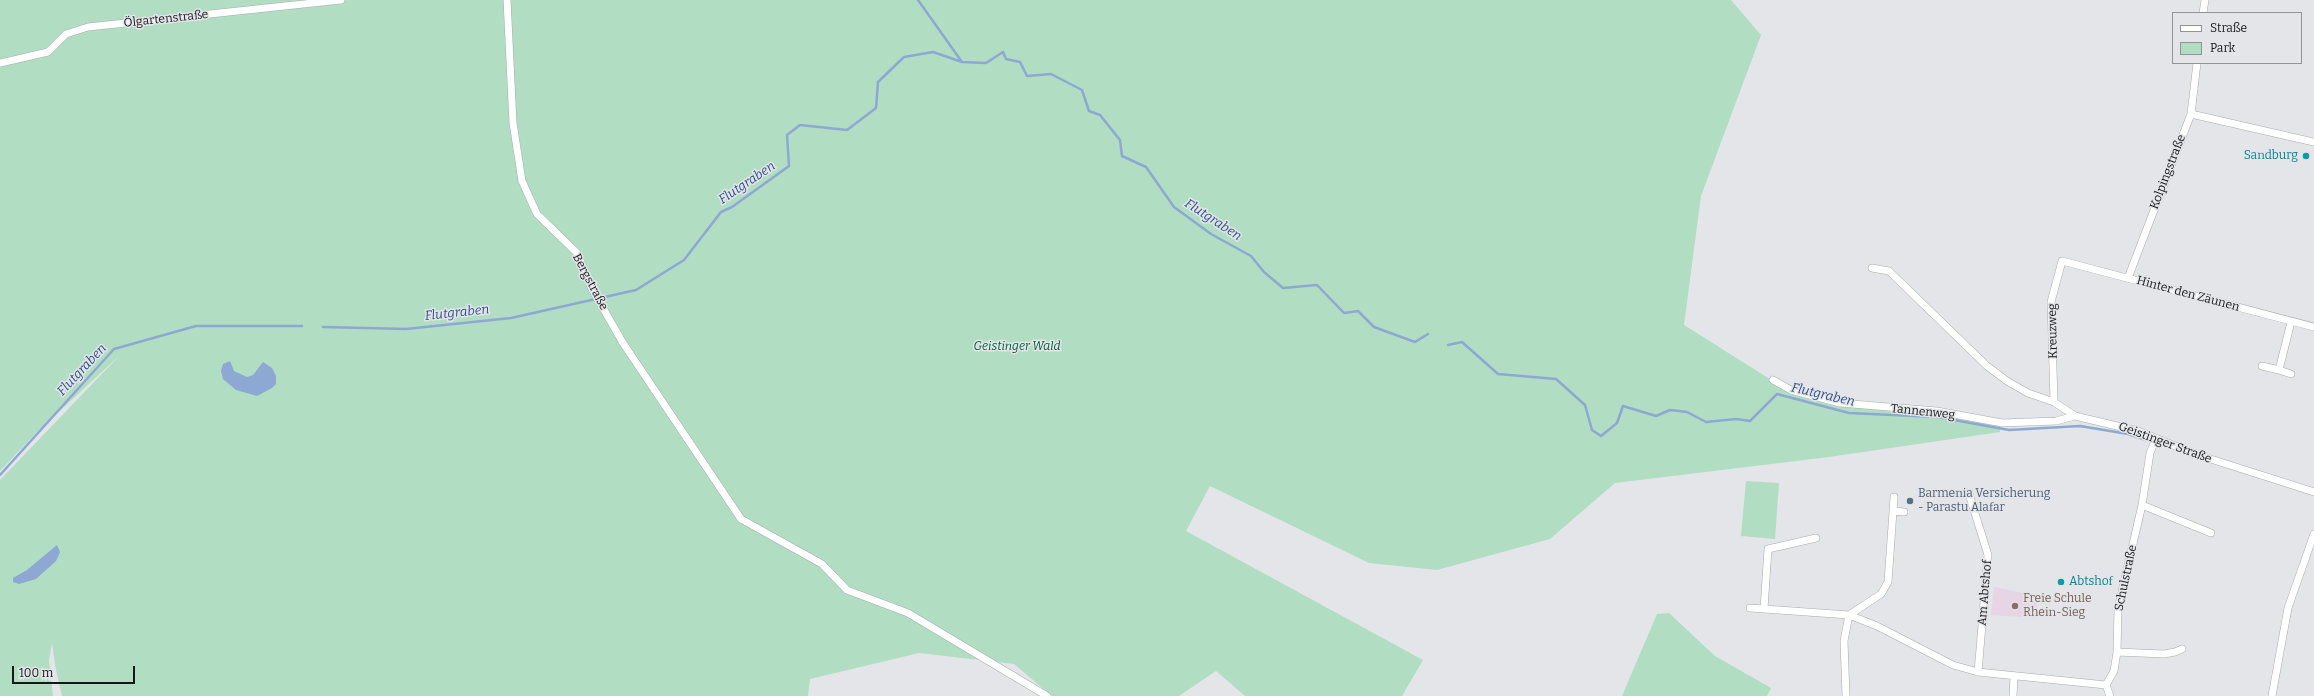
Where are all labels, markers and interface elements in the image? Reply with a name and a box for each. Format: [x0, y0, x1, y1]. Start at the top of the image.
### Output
street label: Ölgartenstraße [123, 7, 209, 31]
legend [2172, 12, 2302, 64]
text: Straße [2210, 21, 2247, 35]
text: Park [2210, 41, 2235, 55]
street label: Kolpingstraße [2147, 133, 2189, 211]
place label: Sandburg [2244, 149, 2298, 163]
marker: Sandburg [2301, 151, 2311, 161]
water label: Flutgraben [716, 158, 778, 208]
water label: Flutgraben [1182, 196, 1244, 244]
street label: Bergstraße [569, 251, 611, 313]
street label: Hinter den Zäunen [2135, 273, 2241, 315]
water label: Flutgraben [424, 302, 490, 324]
street label: Kreuzweg [2045, 303, 2061, 359]
park label: Geistinger Wald [973, 340, 1061, 354]
water label: Flutgraben [54, 341, 110, 399]
water label: Flutgraben [1790, 380, 1856, 410]
street label: Tannenweg [1890, 401, 1956, 423]
street label: Geistinger Straße [2116, 419, 2214, 467]
place label: Barmenia Versicherung - Parastu Alafar [1918, 487, 2051, 515]
marker: Barmenia Versicherung - Parastu Alafar [1905, 496, 1915, 506]
street label: Schulstraße [2112, 544, 2140, 612]
street label: Am Abtshof [1975, 560, 1995, 626]
place label: Abtshof [2069, 575, 2113, 589]
marker: Abtshof [2056, 577, 2066, 587]
place label: Freie Schule Rhein-Sieg [2023, 592, 2092, 620]
marker: Freie Schule Rhein-Sieg [2010, 601, 2020, 611]
scale bar [14, 658, 137, 684]
text: 100 m [19, 666, 53, 680]

